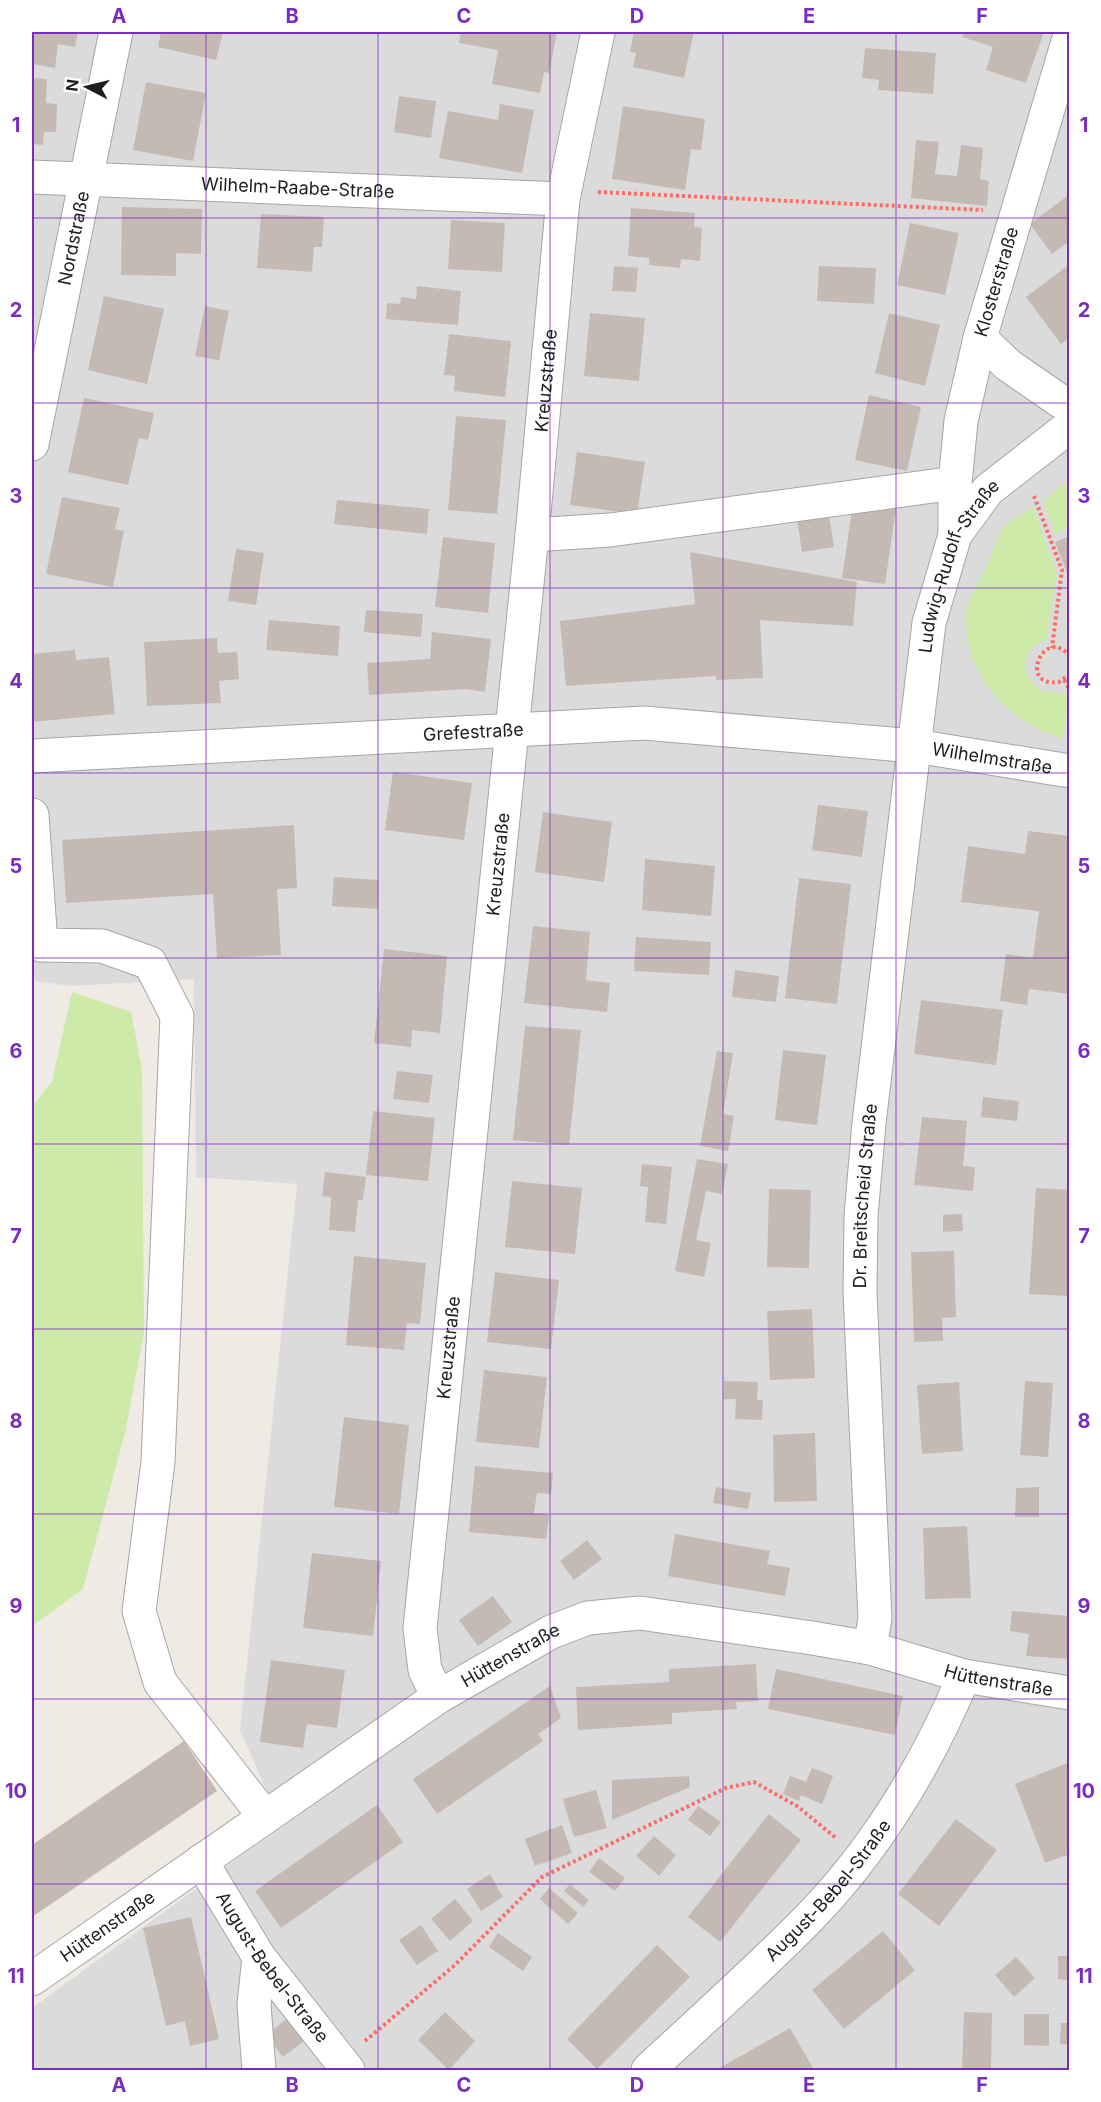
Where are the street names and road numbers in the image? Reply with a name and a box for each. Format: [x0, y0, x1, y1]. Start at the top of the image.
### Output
street label: Wilhelm-Raabe-Straße [201, 173, 395, 202]
street label: Nordstraße [54, 189, 93, 287]
street label: Klosterstraße [970, 224, 1022, 339]
street label: Kreuzstraße [531, 328, 561, 433]
street label: Ludwig-Rudolf-Straße [914, 474, 1003, 654]
street label: Grefestraße [422, 718, 524, 745]
street label: Wilhelmstraße [930, 738, 1054, 778]
street label: Kreuzstraße [482, 812, 513, 917]
street label: Dr. Breitscheid Straße [849, 1102, 881, 1288]
street label: Kreuzstraße [432, 1295, 464, 1400]
street label: Hüttenstraße [457, 1619, 562, 1691]
street label: Hüttenstraße [942, 1660, 1054, 1700]
street label: August-Bebel-Straße [761, 1816, 895, 1965]
street label: Hüttenstraße [56, 1886, 159, 1966]
street label: August-Bebel-Straße [212, 1888, 333, 2047]

